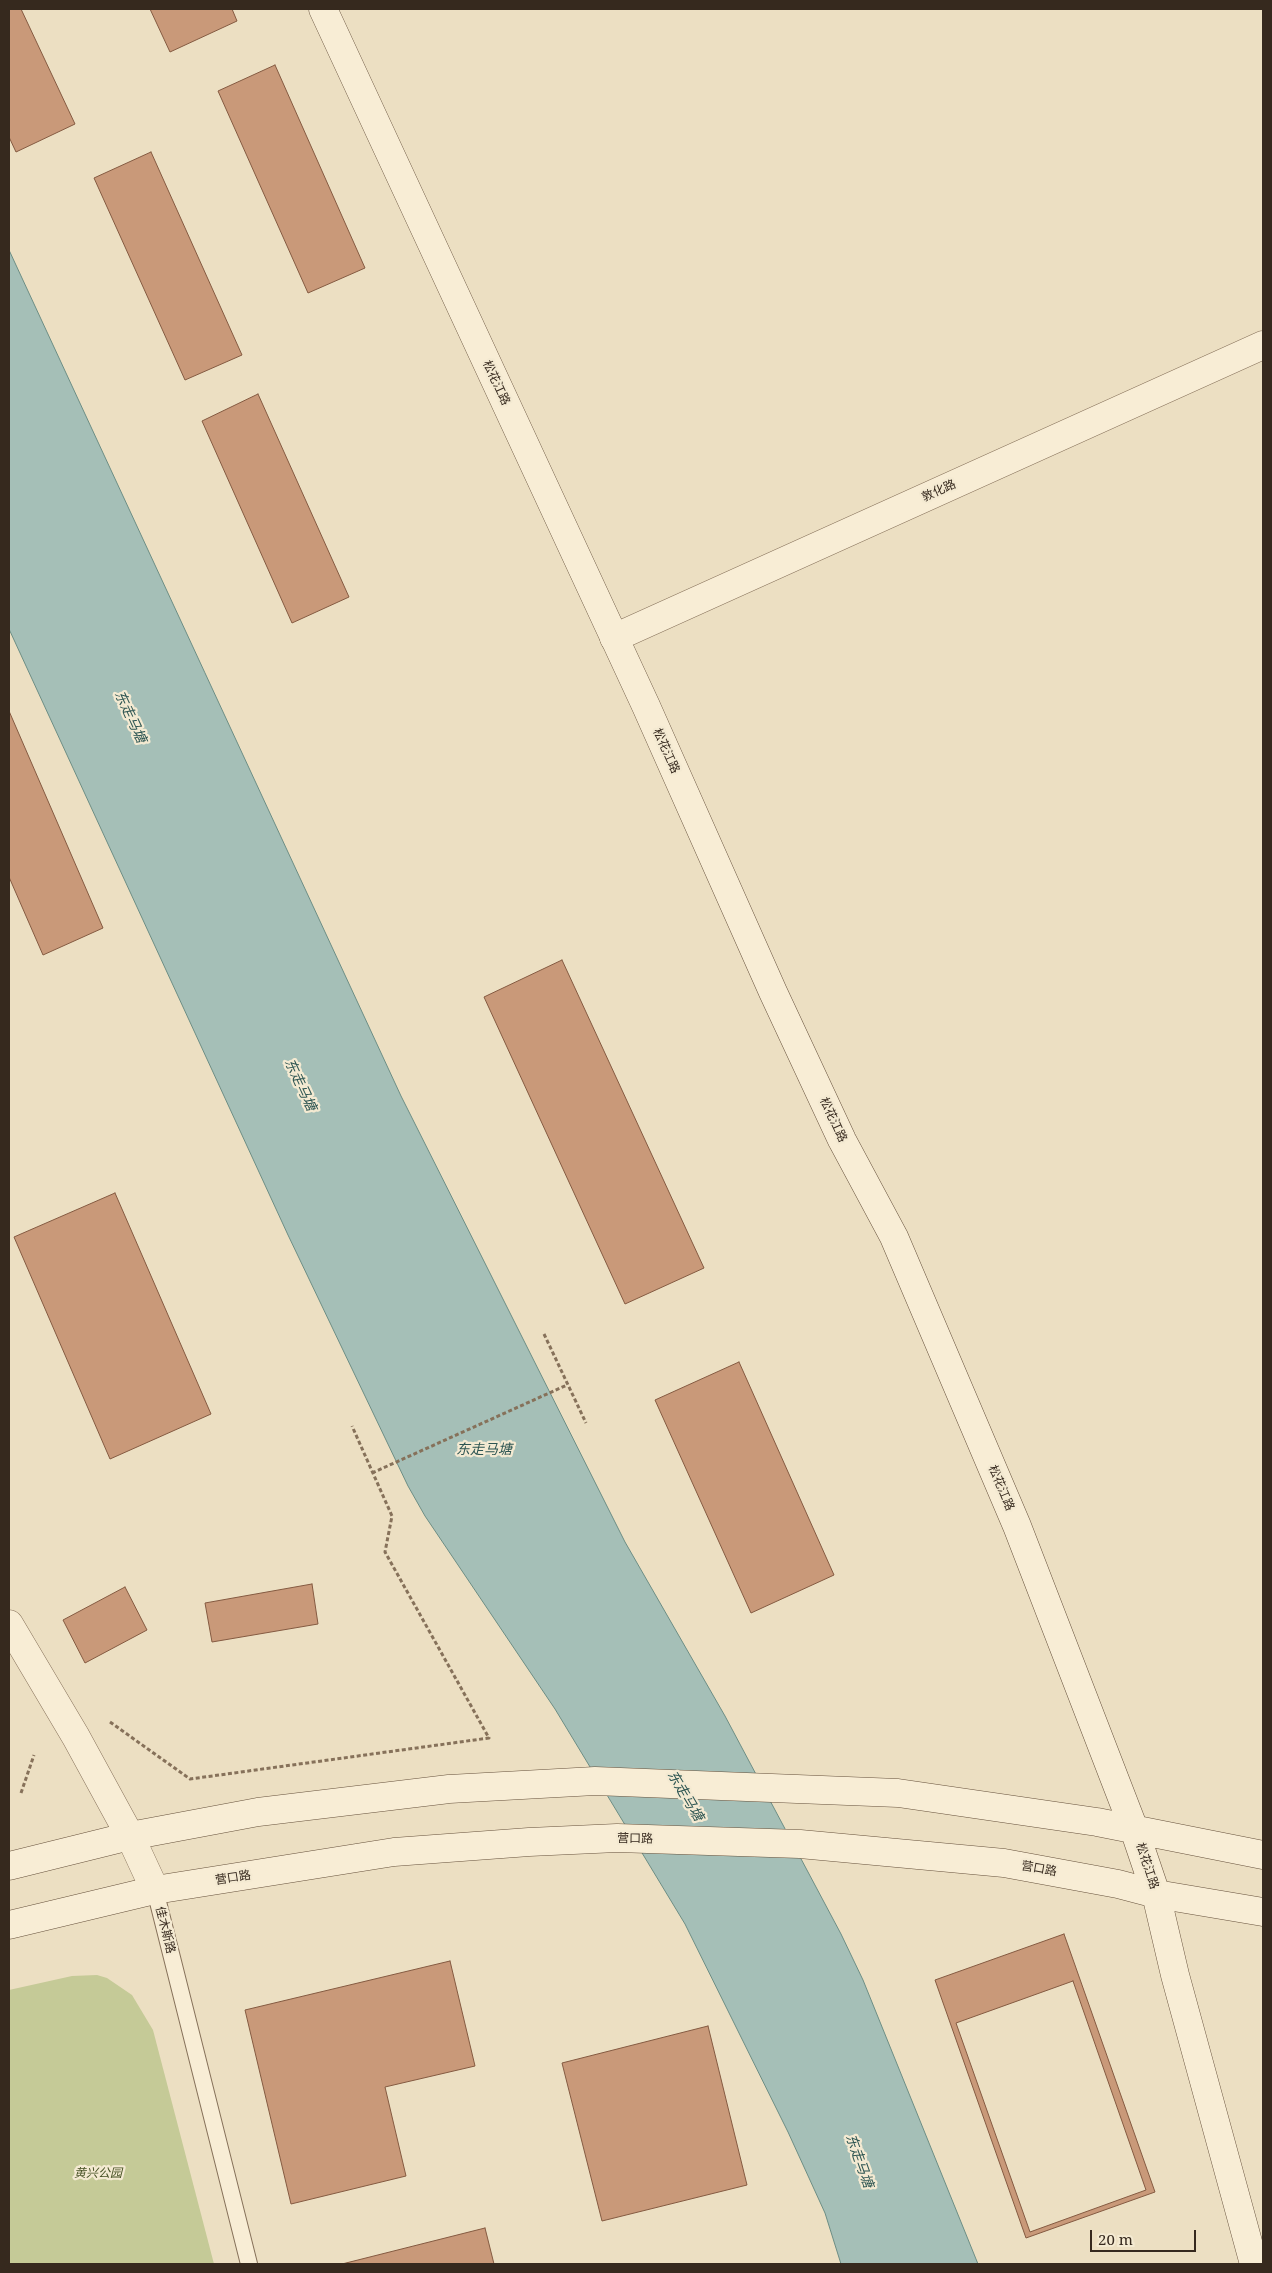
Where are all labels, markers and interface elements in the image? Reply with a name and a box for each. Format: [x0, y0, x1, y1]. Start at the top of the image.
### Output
street label: 松花江路 [479, 358, 513, 408]
street label: 敦化路 [920, 477, 958, 505]
water label: 东走马塘 [111, 688, 149, 746]
street label: 松花江路 [650, 726, 682, 776]
water label: 东走马塘 [281, 1056, 319, 1114]
street label: 松花江路 [816, 1095, 850, 1145]
water label: 东走马塘 [456, 1442, 512, 1458]
street label: 松花江路 [985, 1463, 1017, 1513]
water label: 东走马塘 [663, 1768, 707, 1824]
street label: 营口路 [617, 1831, 653, 1847]
street label: 松花江路 [1133, 1841, 1161, 1891]
street label: 营口路 [1020, 1859, 1058, 1879]
street label: 营口路 [214, 1868, 252, 1888]
street label: 佳木斯路 [152, 1905, 178, 1955]
water label: 东走马塘 [842, 2132, 876, 2190]
park label: 黄兴公园 [74, 2167, 122, 2181]
scale bar [1092, 2220, 1198, 2252]
text: 20 m [1098, 2229, 1133, 2249]

